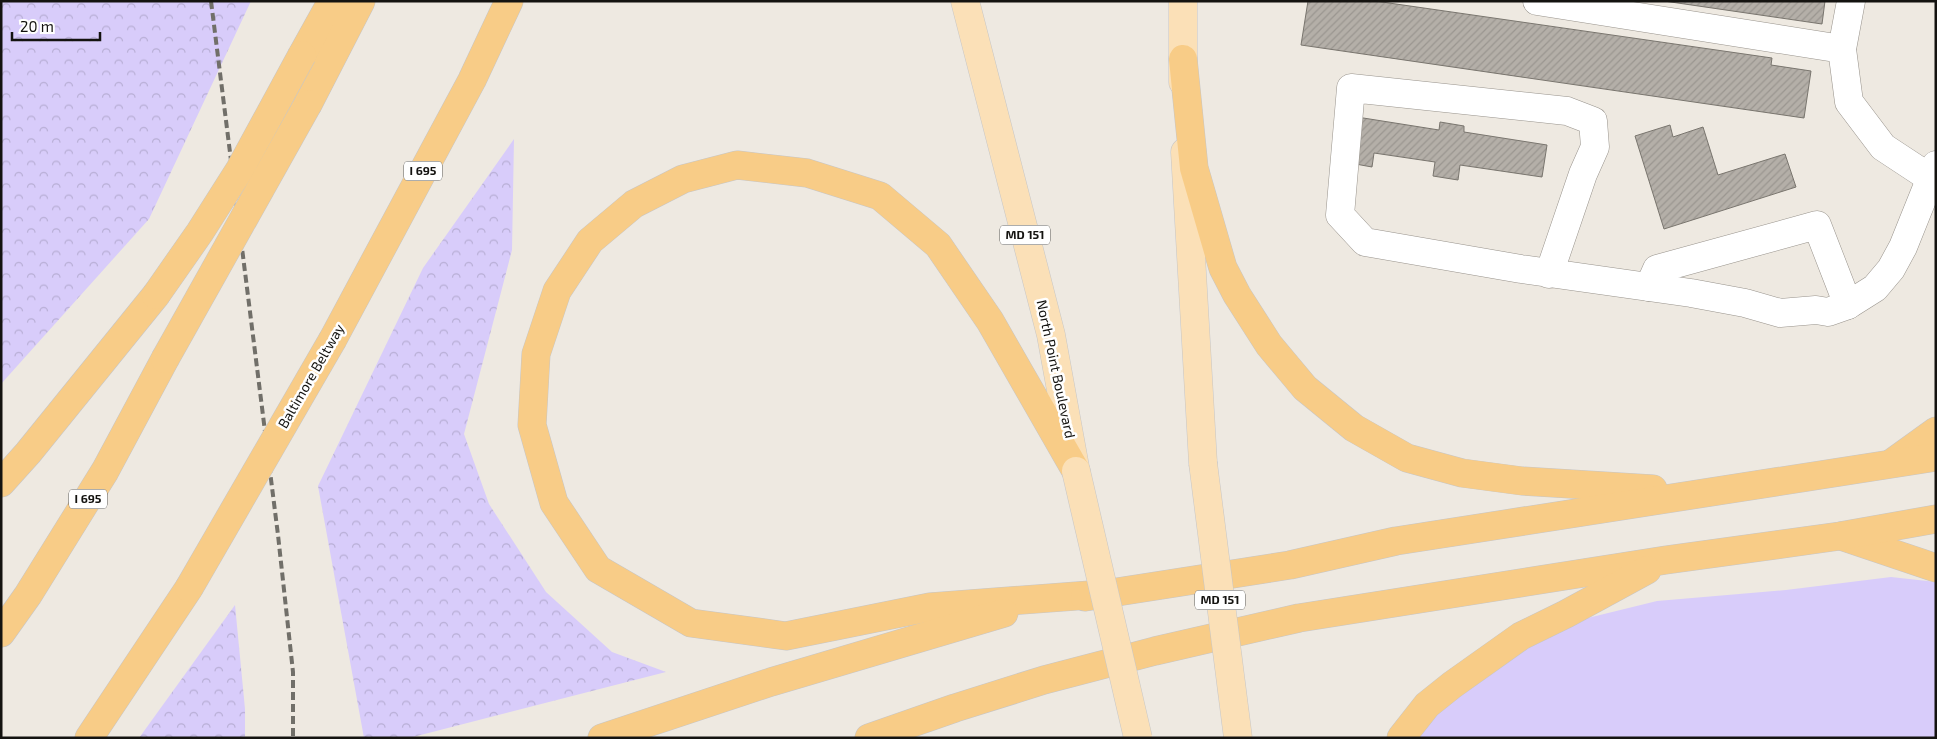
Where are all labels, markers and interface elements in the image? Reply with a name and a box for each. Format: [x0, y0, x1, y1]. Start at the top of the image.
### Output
scale bar [12, 10, 100, 42]
text: 20 m [20, 17, 54, 35]
road number: I 695 [404, 162, 442, 180]
road number: MD 151 [1000, 226, 1050, 244]
street label: North Point Boulevard [1034, 298, 1079, 440]
street label: Baltimore Beltway [274, 320, 348, 431]
road number: I 695 [69, 489, 107, 508]
road number: MD 151 [1195, 590, 1245, 610]

